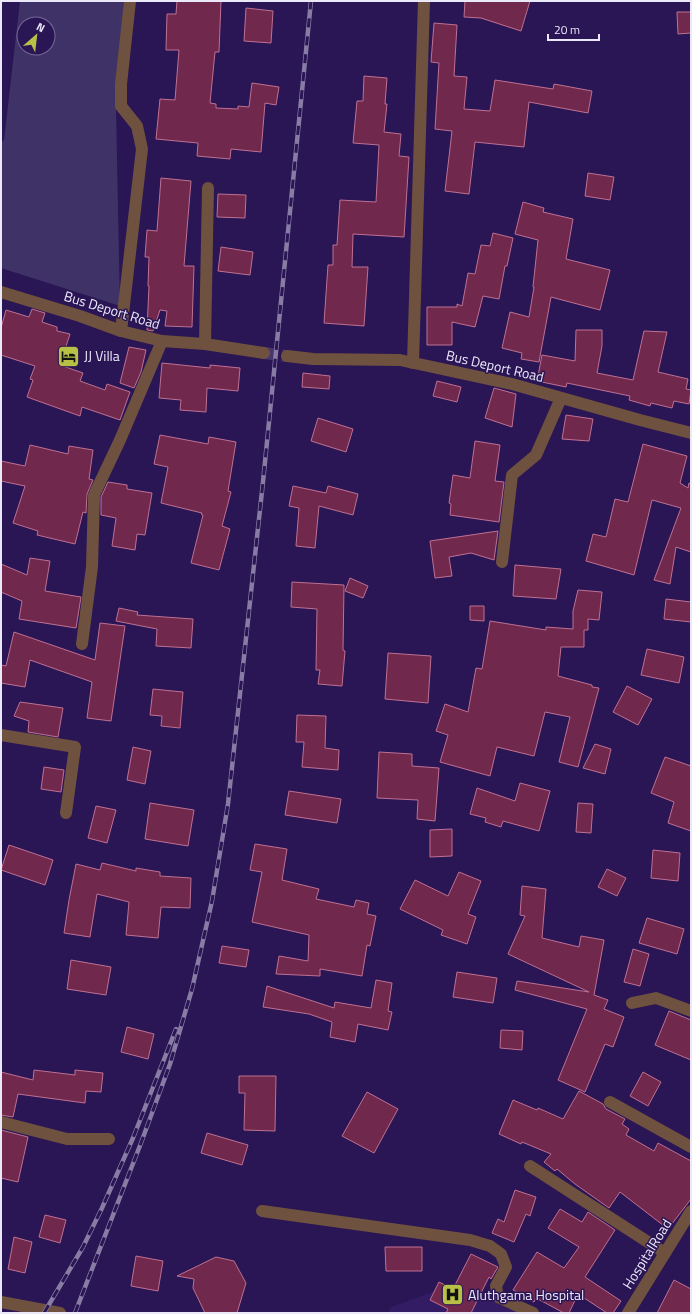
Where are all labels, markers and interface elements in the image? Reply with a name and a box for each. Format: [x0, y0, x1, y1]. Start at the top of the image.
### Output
north arrow [16, 16, 56, 56]
scale bar [548, 16, 599, 42]
text: N [34, 18, 48, 36]
text: 20 m [554, 20, 580, 39]
street label: Bus Deport Road [61, 285, 163, 334]
hotel icon: JJ Villa [56, 343, 82, 369]
street label: Bus Deport Road [444, 344, 546, 387]
place label: JJ Villa [84, 345, 120, 366]
street label: HospitalRoad [617, 1215, 676, 1293]
hospital icon: Aluthgama Hospital [439, 1282, 465, 1308]
place label: Aluthgama Hospital [468, 1284, 584, 1305]

